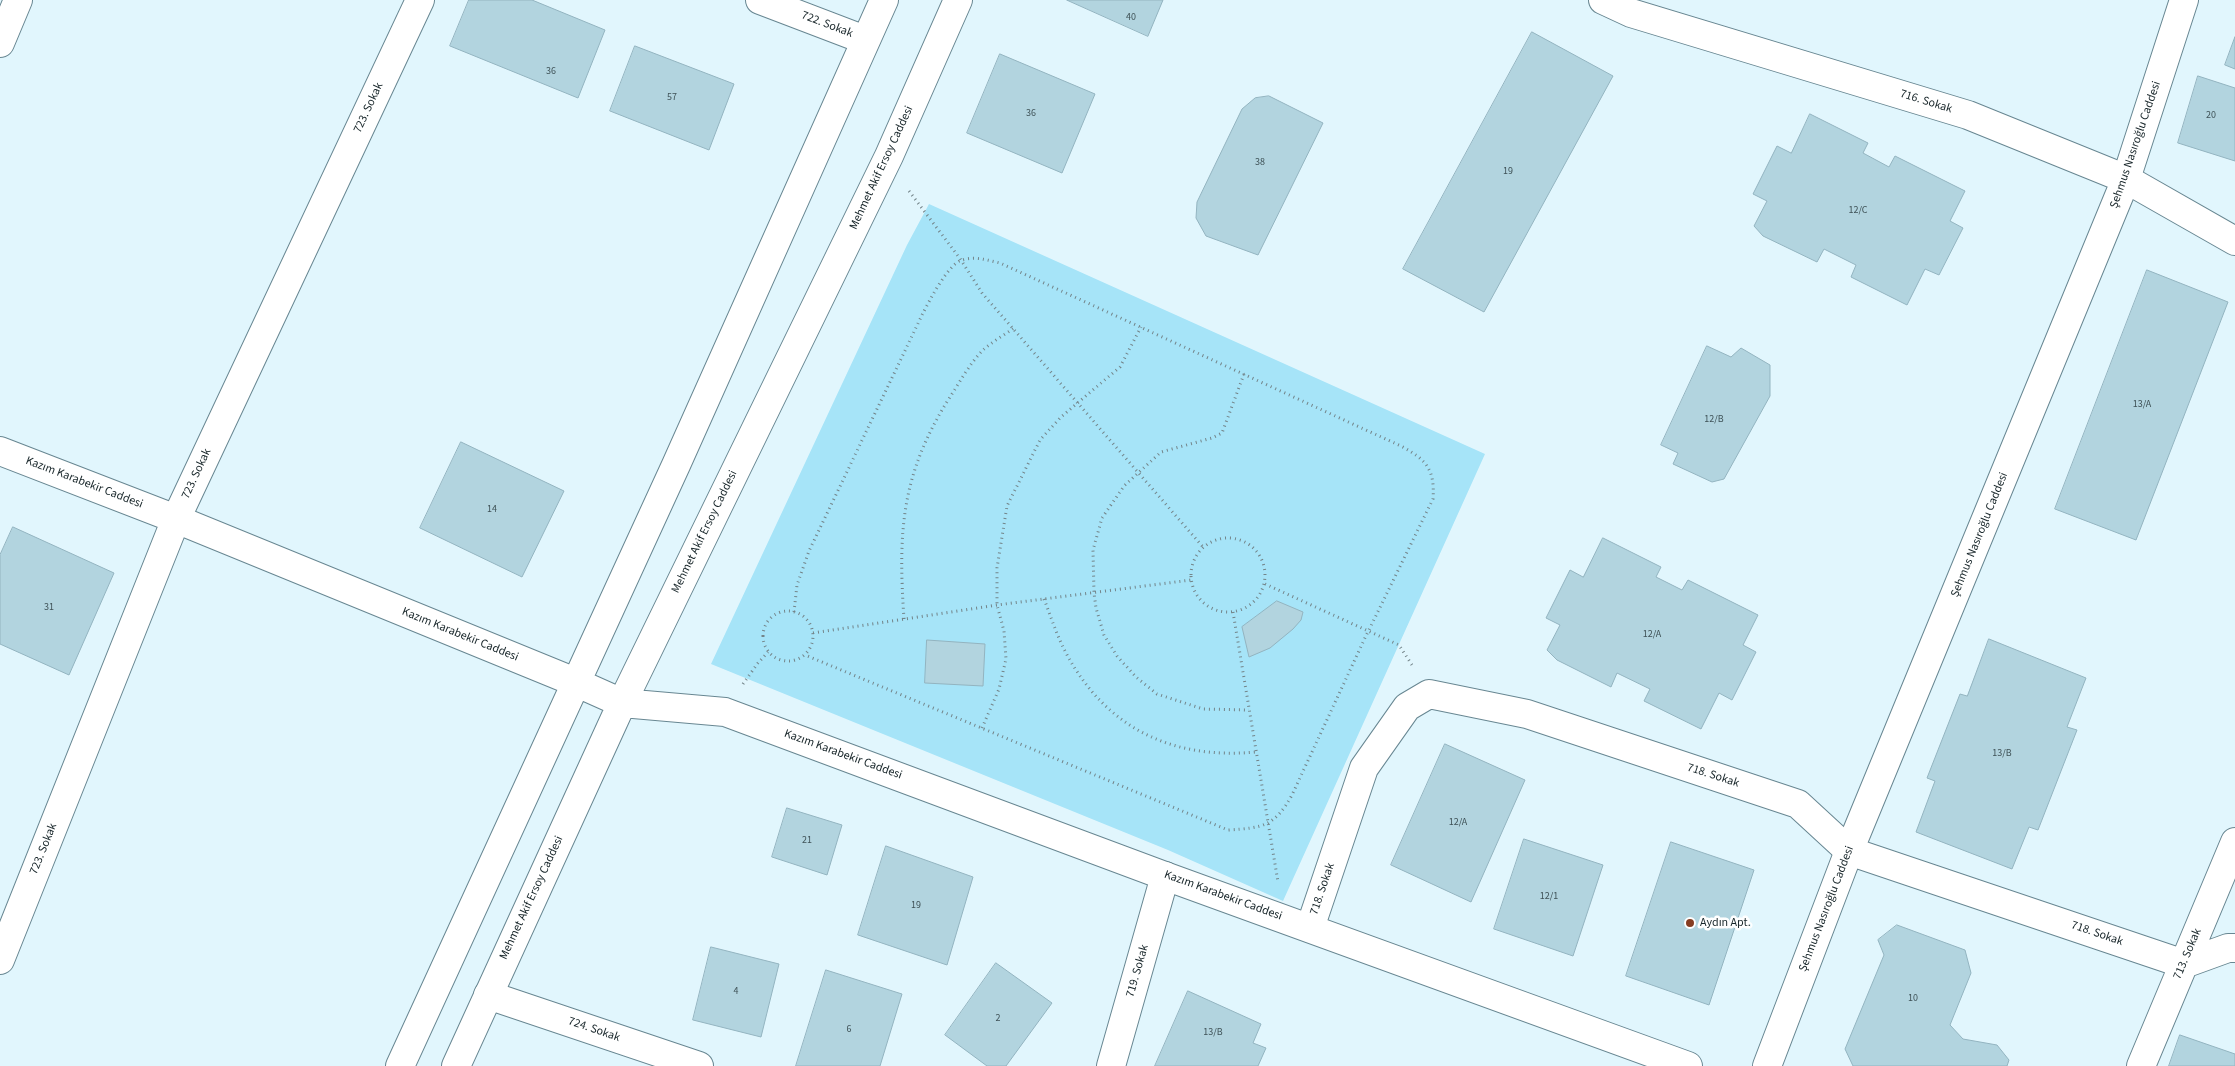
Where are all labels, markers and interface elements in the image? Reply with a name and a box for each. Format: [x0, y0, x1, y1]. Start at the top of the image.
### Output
street label: 722. Sokak [799, 9, 855, 41]
house number: 40 [1126, 12, 1136, 24]
house number: 36 [546, 66, 556, 78]
street label: 723. Sokak [351, 80, 387, 136]
street label: Şehmus Nasıroğlu Caddesi [2107, 80, 2165, 210]
street label: 716. Sokak [1898, 87, 1954, 117]
house number: 57 [667, 92, 677, 104]
street label: Mehmet Akif Ersoy Caddesi [847, 104, 917, 232]
house number: 36 [1026, 108, 1036, 120]
house number: 20 [2206, 110, 2216, 122]
house number: 38 [1255, 157, 1265, 169]
house number: 19 [1503, 166, 1513, 178]
house number: 12/C [1848, 205, 1868, 217]
house number: 13/A [2133, 399, 2151, 411]
house number: 12/B [1704, 414, 1724, 426]
street label: 723. Sokak [179, 446, 215, 502]
street label: Kazım Karabekir Caddesi [23, 454, 145, 512]
street label: Mehmet Akif Ersoy Caddesi [669, 468, 741, 596]
street label: Şehmus Nasıroğlu Caddesi [1948, 470, 2012, 600]
house number: 14 [487, 504, 497, 516]
house number: 31 [44, 602, 54, 614]
street label: Kazım Karabekir Caddesi [400, 605, 520, 665]
house number: 12/A [1643, 629, 1661, 641]
street label: Kazım Karabekir Caddesi [782, 727, 904, 783]
house number: 13/B [1992, 748, 2012, 760]
street label: 718. Sokak [1685, 761, 1741, 791]
house number: 12/A [1449, 817, 1467, 829]
street label: 723. Sokak [27, 821, 61, 877]
street label: Mehmet Akif Ersoy Caddesi [497, 834, 567, 962]
house number: 21 [802, 835, 812, 847]
street label: Şehmus Nasıroğlu Caddesi [1796, 844, 1858, 974]
street label: 718. Sokak [1307, 861, 1339, 917]
street label: Kazım Karabekir Caddesi [1162, 868, 1284, 924]
house number: 12/1 [1540, 891, 1558, 903]
house number: 19 [911, 900, 921, 912]
place label: Aydın Apt. [1700, 916, 1751, 930]
marker: Aydın Apt. [1684, 917, 1696, 929]
street label: 718. Sokak [2069, 918, 2125, 950]
street label: 713. Sokak [2171, 926, 2205, 982]
street label: 719. Sokak [1124, 943, 1152, 999]
house number: 4 [734, 986, 738, 998]
house number: 10 [1908, 993, 1918, 1005]
house number: 2 [996, 1013, 1000, 1025]
street label: 724. Sokak [566, 1014, 622, 1046]
house number: 6 [847, 1024, 851, 1036]
house number: 13/B [1203, 1027, 1223, 1039]

